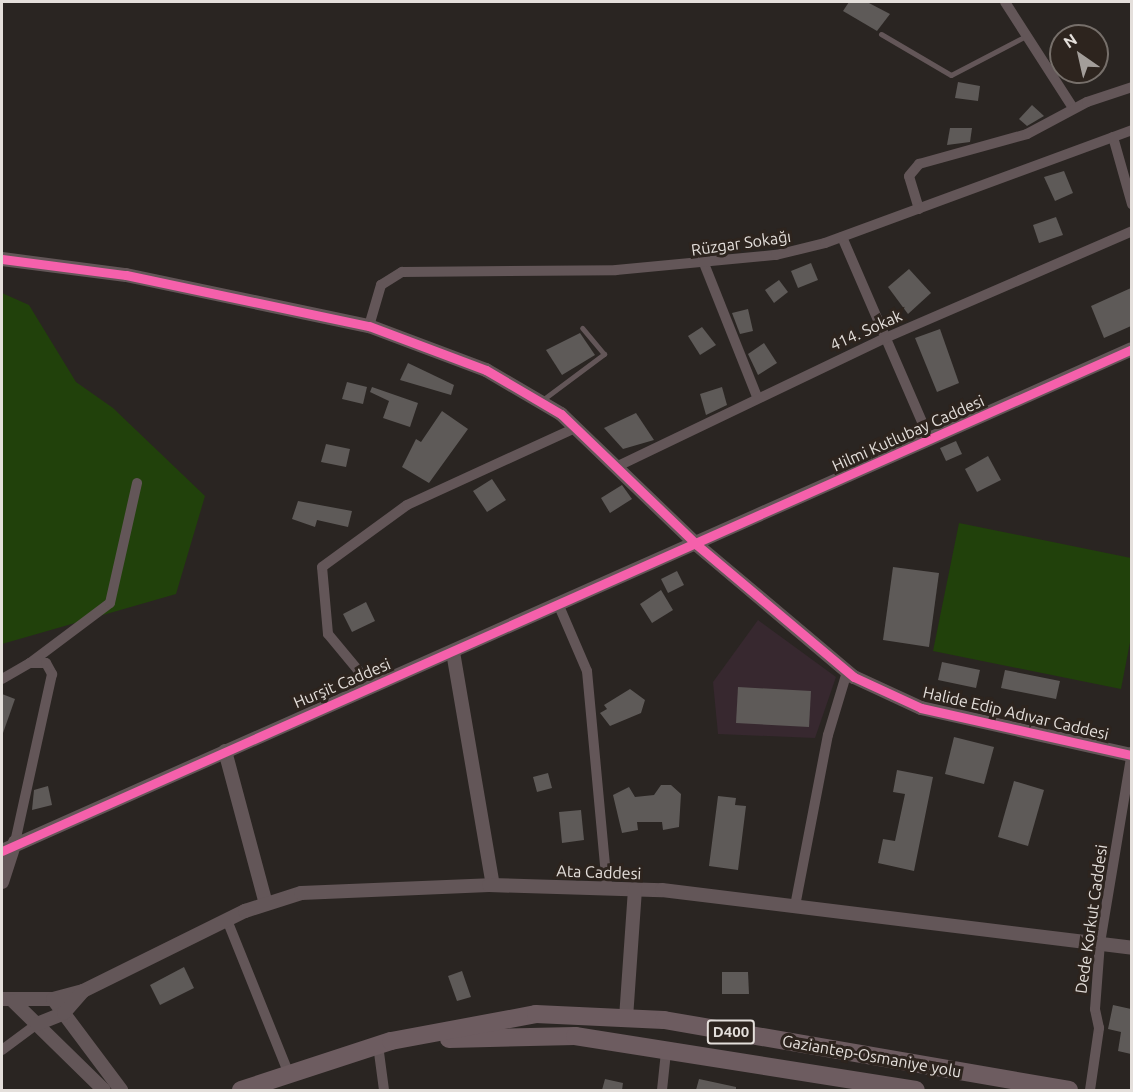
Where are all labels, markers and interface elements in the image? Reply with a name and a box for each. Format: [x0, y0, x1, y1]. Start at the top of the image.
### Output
north arrow [1049, 24, 1109, 84]
text: N [1060, 30, 1080, 52]
street label: Rüzgar Sokağı [690, 226, 792, 260]
street label: 414. Sokak [827, 306, 905, 354]
street label: Hilmi Kutlubay Caddesi [829, 391, 987, 475]
street label: Hurşit Caddesi [291, 654, 393, 712]
street label: Halide Edip Adıvar Caddesi [921, 682, 1111, 744]
street label: Dede Korkut Caddesi [1071, 843, 1111, 995]
street label: Ata Caddesi [556, 861, 642, 883]
road number: D400 [706, 1020, 756, 1044]
street label: Gaziantep-Osmaniye yolu [781, 1031, 963, 1081]

